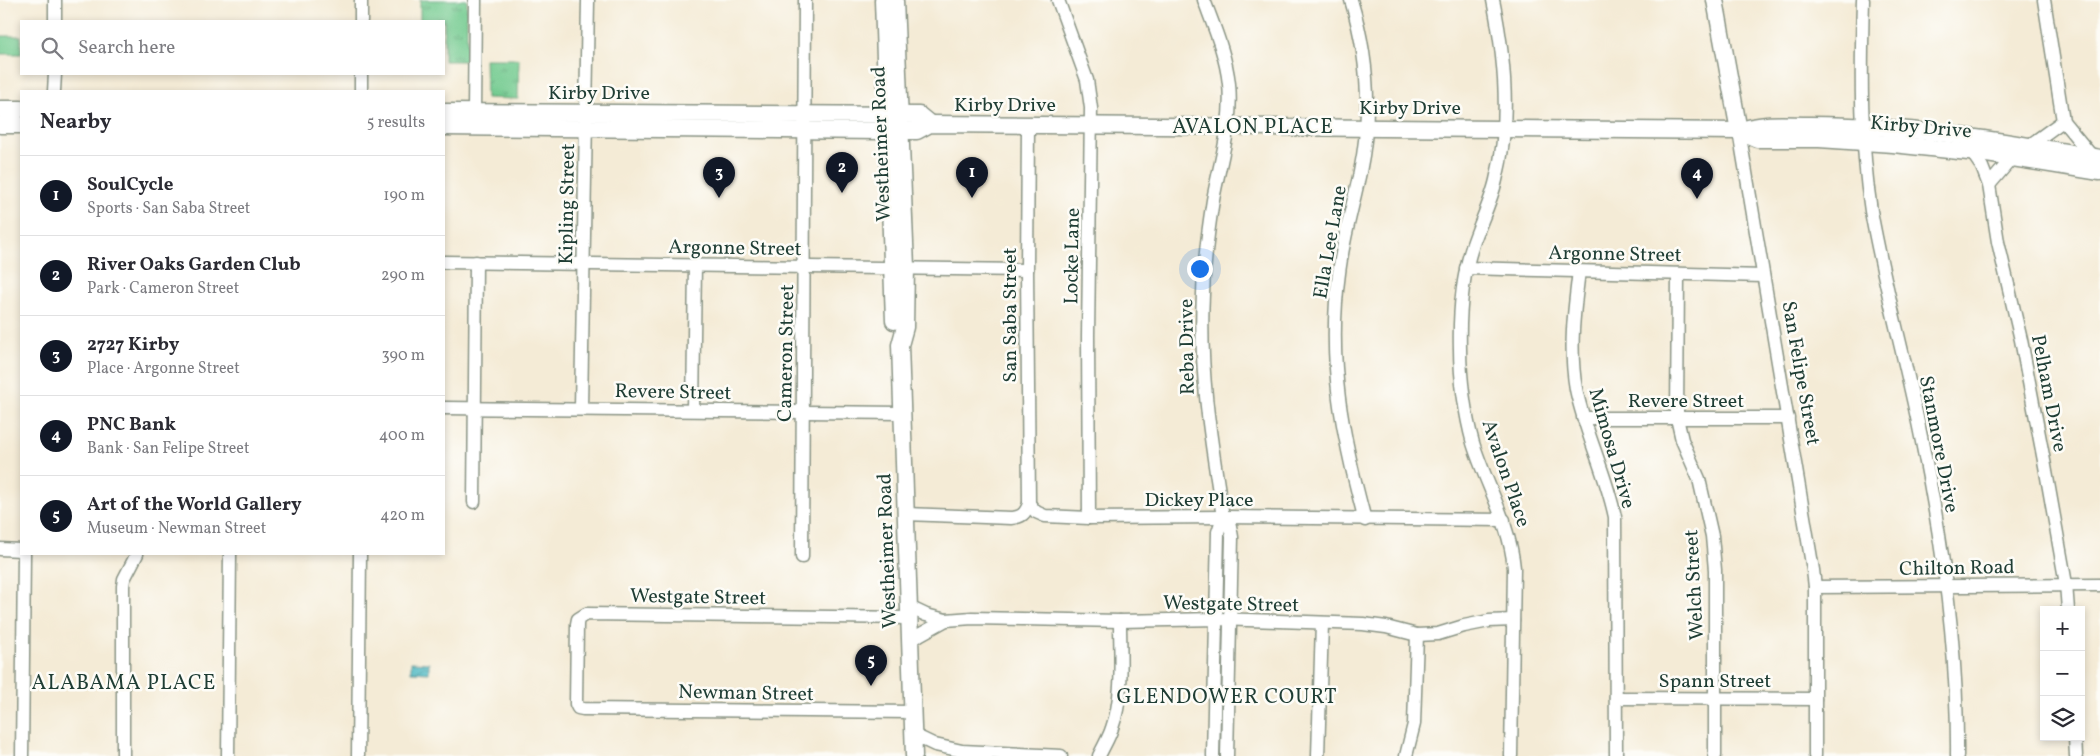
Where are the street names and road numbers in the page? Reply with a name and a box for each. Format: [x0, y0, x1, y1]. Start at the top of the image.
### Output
street label: Westheimer Road [865, 66, 899, 222]
street label: Kirby Drive [548, 80, 650, 108]
street label: Kirby Drive [954, 92, 1056, 120]
street label: Kirby Drive [1359, 95, 1461, 123]
street label: Kirby Drive [1869, 110, 1973, 146]
street label: Kipling Street [553, 143, 583, 265]
street label: Ella Lee Lane [1307, 183, 1355, 301]
street label: Locke Lane [1058, 207, 1088, 305]
street label: Argonne Street [668, 234, 802, 264]
street label: Argonne Street [1548, 240, 1682, 270]
street label: San Saba Street [997, 247, 1025, 383]
street label: Cameron Street [772, 284, 802, 422]
street label: Reba Drive [1173, 298, 1203, 395]
street label: San Felipe Street [1774, 299, 1826, 448]
street label: Pelham Drive [2023, 332, 2073, 455]
street label: Stanmore Drive [1911, 373, 1965, 515]
street label: Revere Street [614, 378, 732, 408]
street label: Mimosa Drive [1580, 385, 1642, 512]
street label: Revere Street [1628, 388, 1744, 416]
street label: Avalon Place [1474, 416, 1537, 531]
street label: Westheimer Road [871, 473, 905, 629]
street label: Dickey Place [1144, 487, 1254, 515]
street label: Welch Street [1678, 529, 1712, 641]
street label: Chilton Road [1899, 554, 2015, 584]
street label: Westgate Street [630, 583, 766, 613]
street label: Westgate Street [1163, 590, 1299, 620]
street label: Spann Street [1659, 668, 1771, 696]
street label: Newman Street [678, 679, 814, 709]

